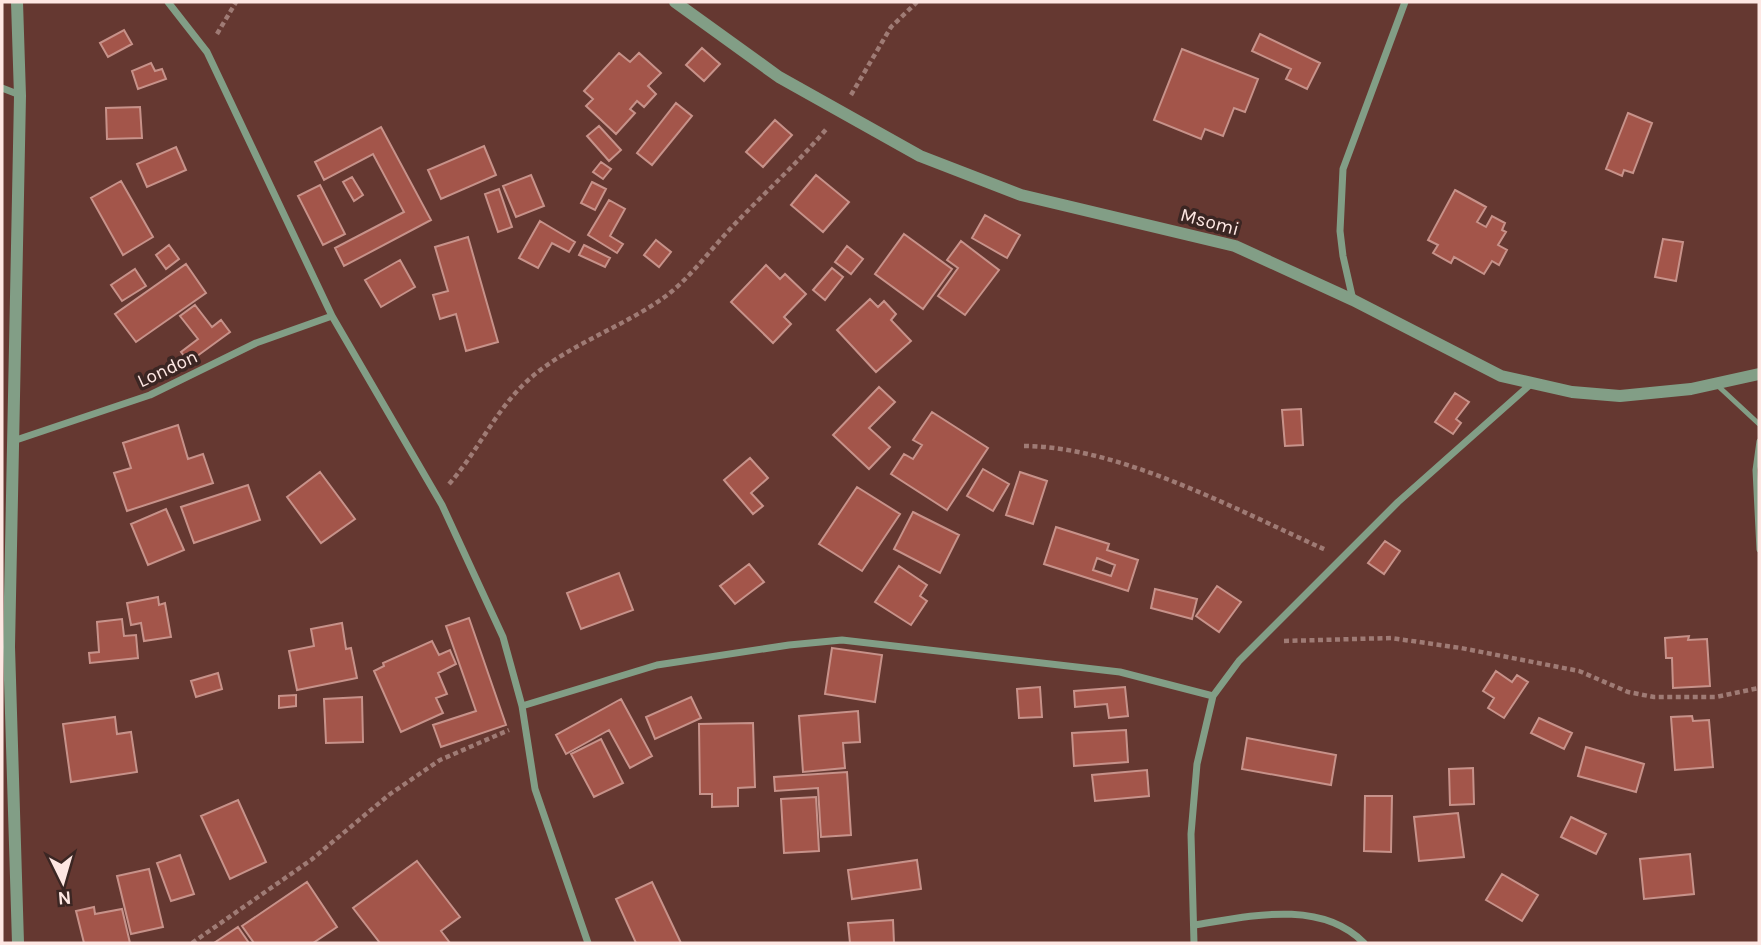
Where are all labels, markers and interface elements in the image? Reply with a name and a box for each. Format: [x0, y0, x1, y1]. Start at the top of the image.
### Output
street label: Msomi [1178, 204, 1242, 240]
street label: London [134, 345, 201, 392]
north arrow [28, 847, 98, 917]
text: N [57, 886, 72, 909]

